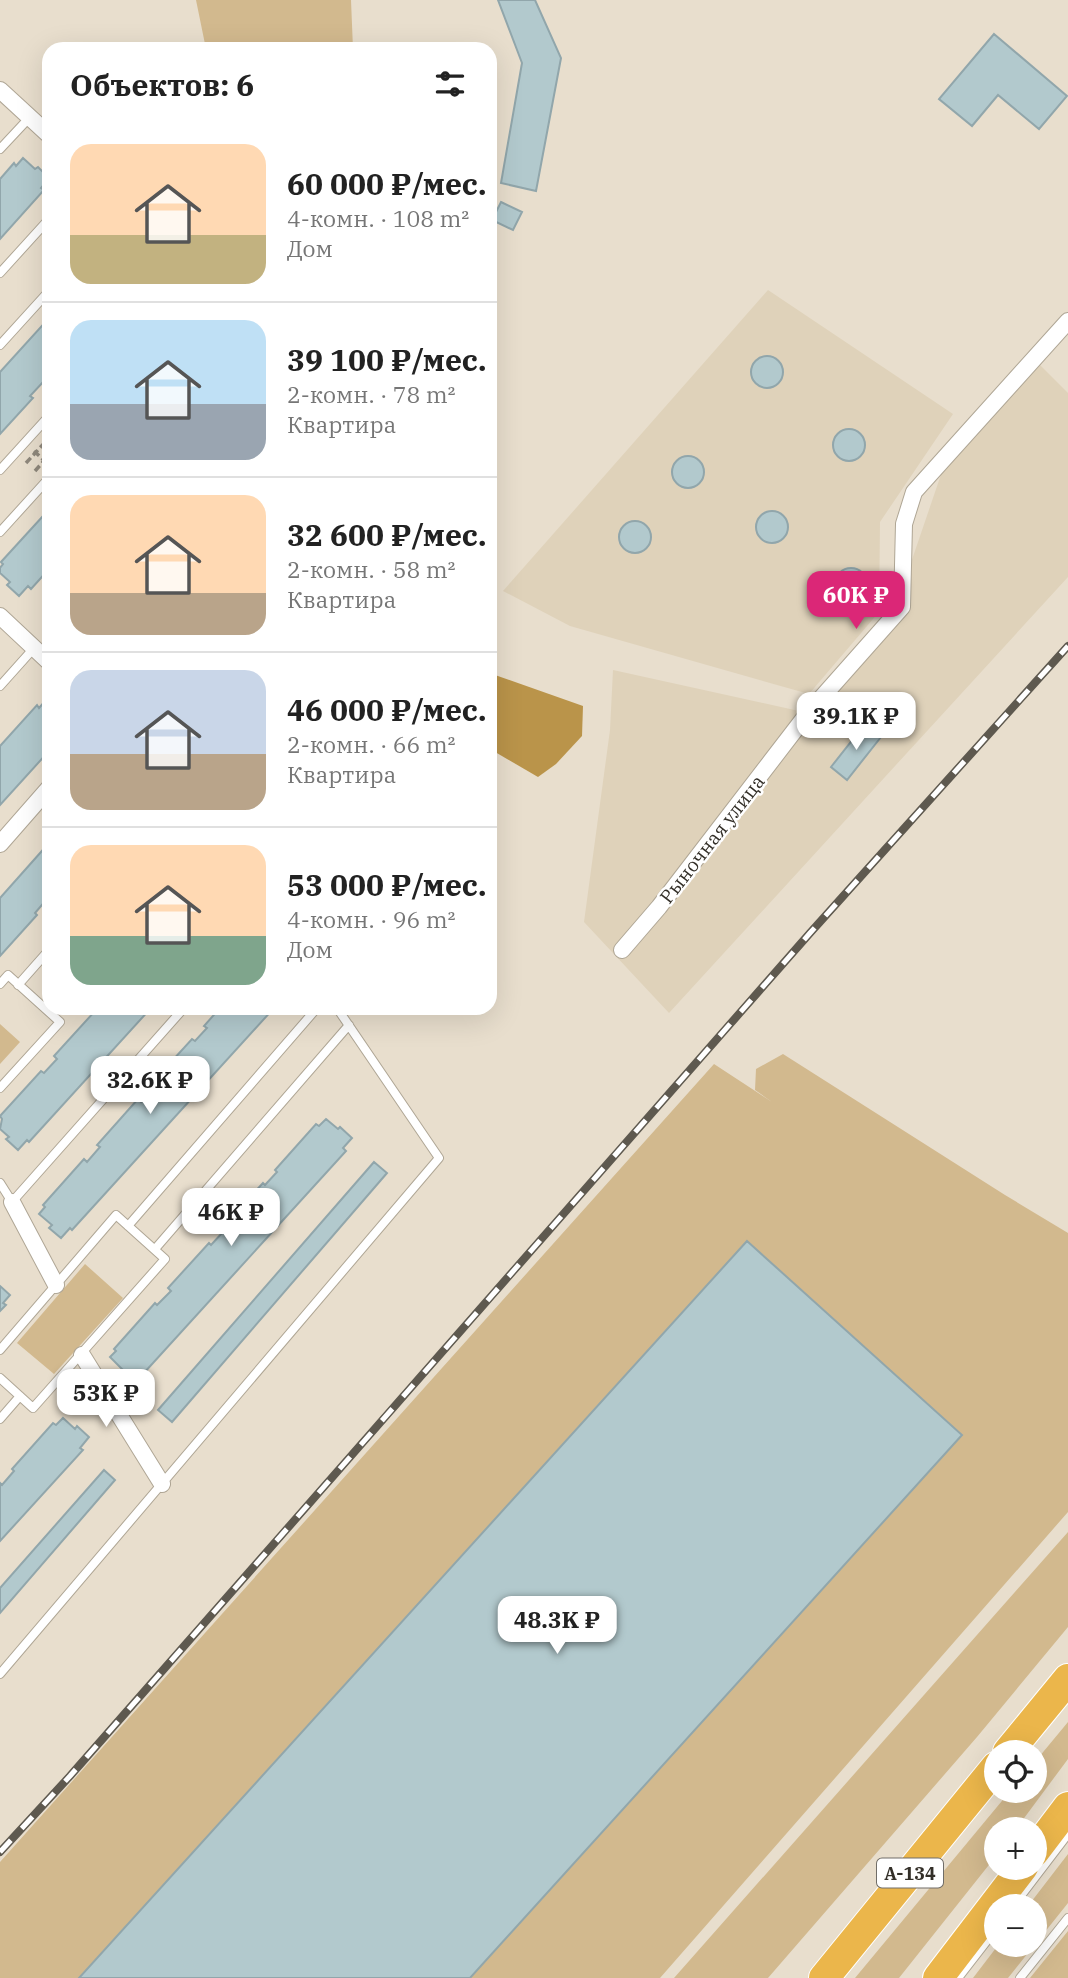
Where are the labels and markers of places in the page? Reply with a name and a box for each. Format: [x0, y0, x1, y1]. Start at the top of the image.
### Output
pin: 60K ₽ [807, 572, 905, 631]
pin: 39.1K ₽ [791, 692, 921, 752]
pin: 32.6K ₽ [85, 1056, 215, 1116]
pin: 46K ₽ [182, 1188, 280, 1248]
pin: 53K ₽ [57, 1370, 155, 1429]
pin: 48.3K ₽ [492, 1596, 622, 1656]

